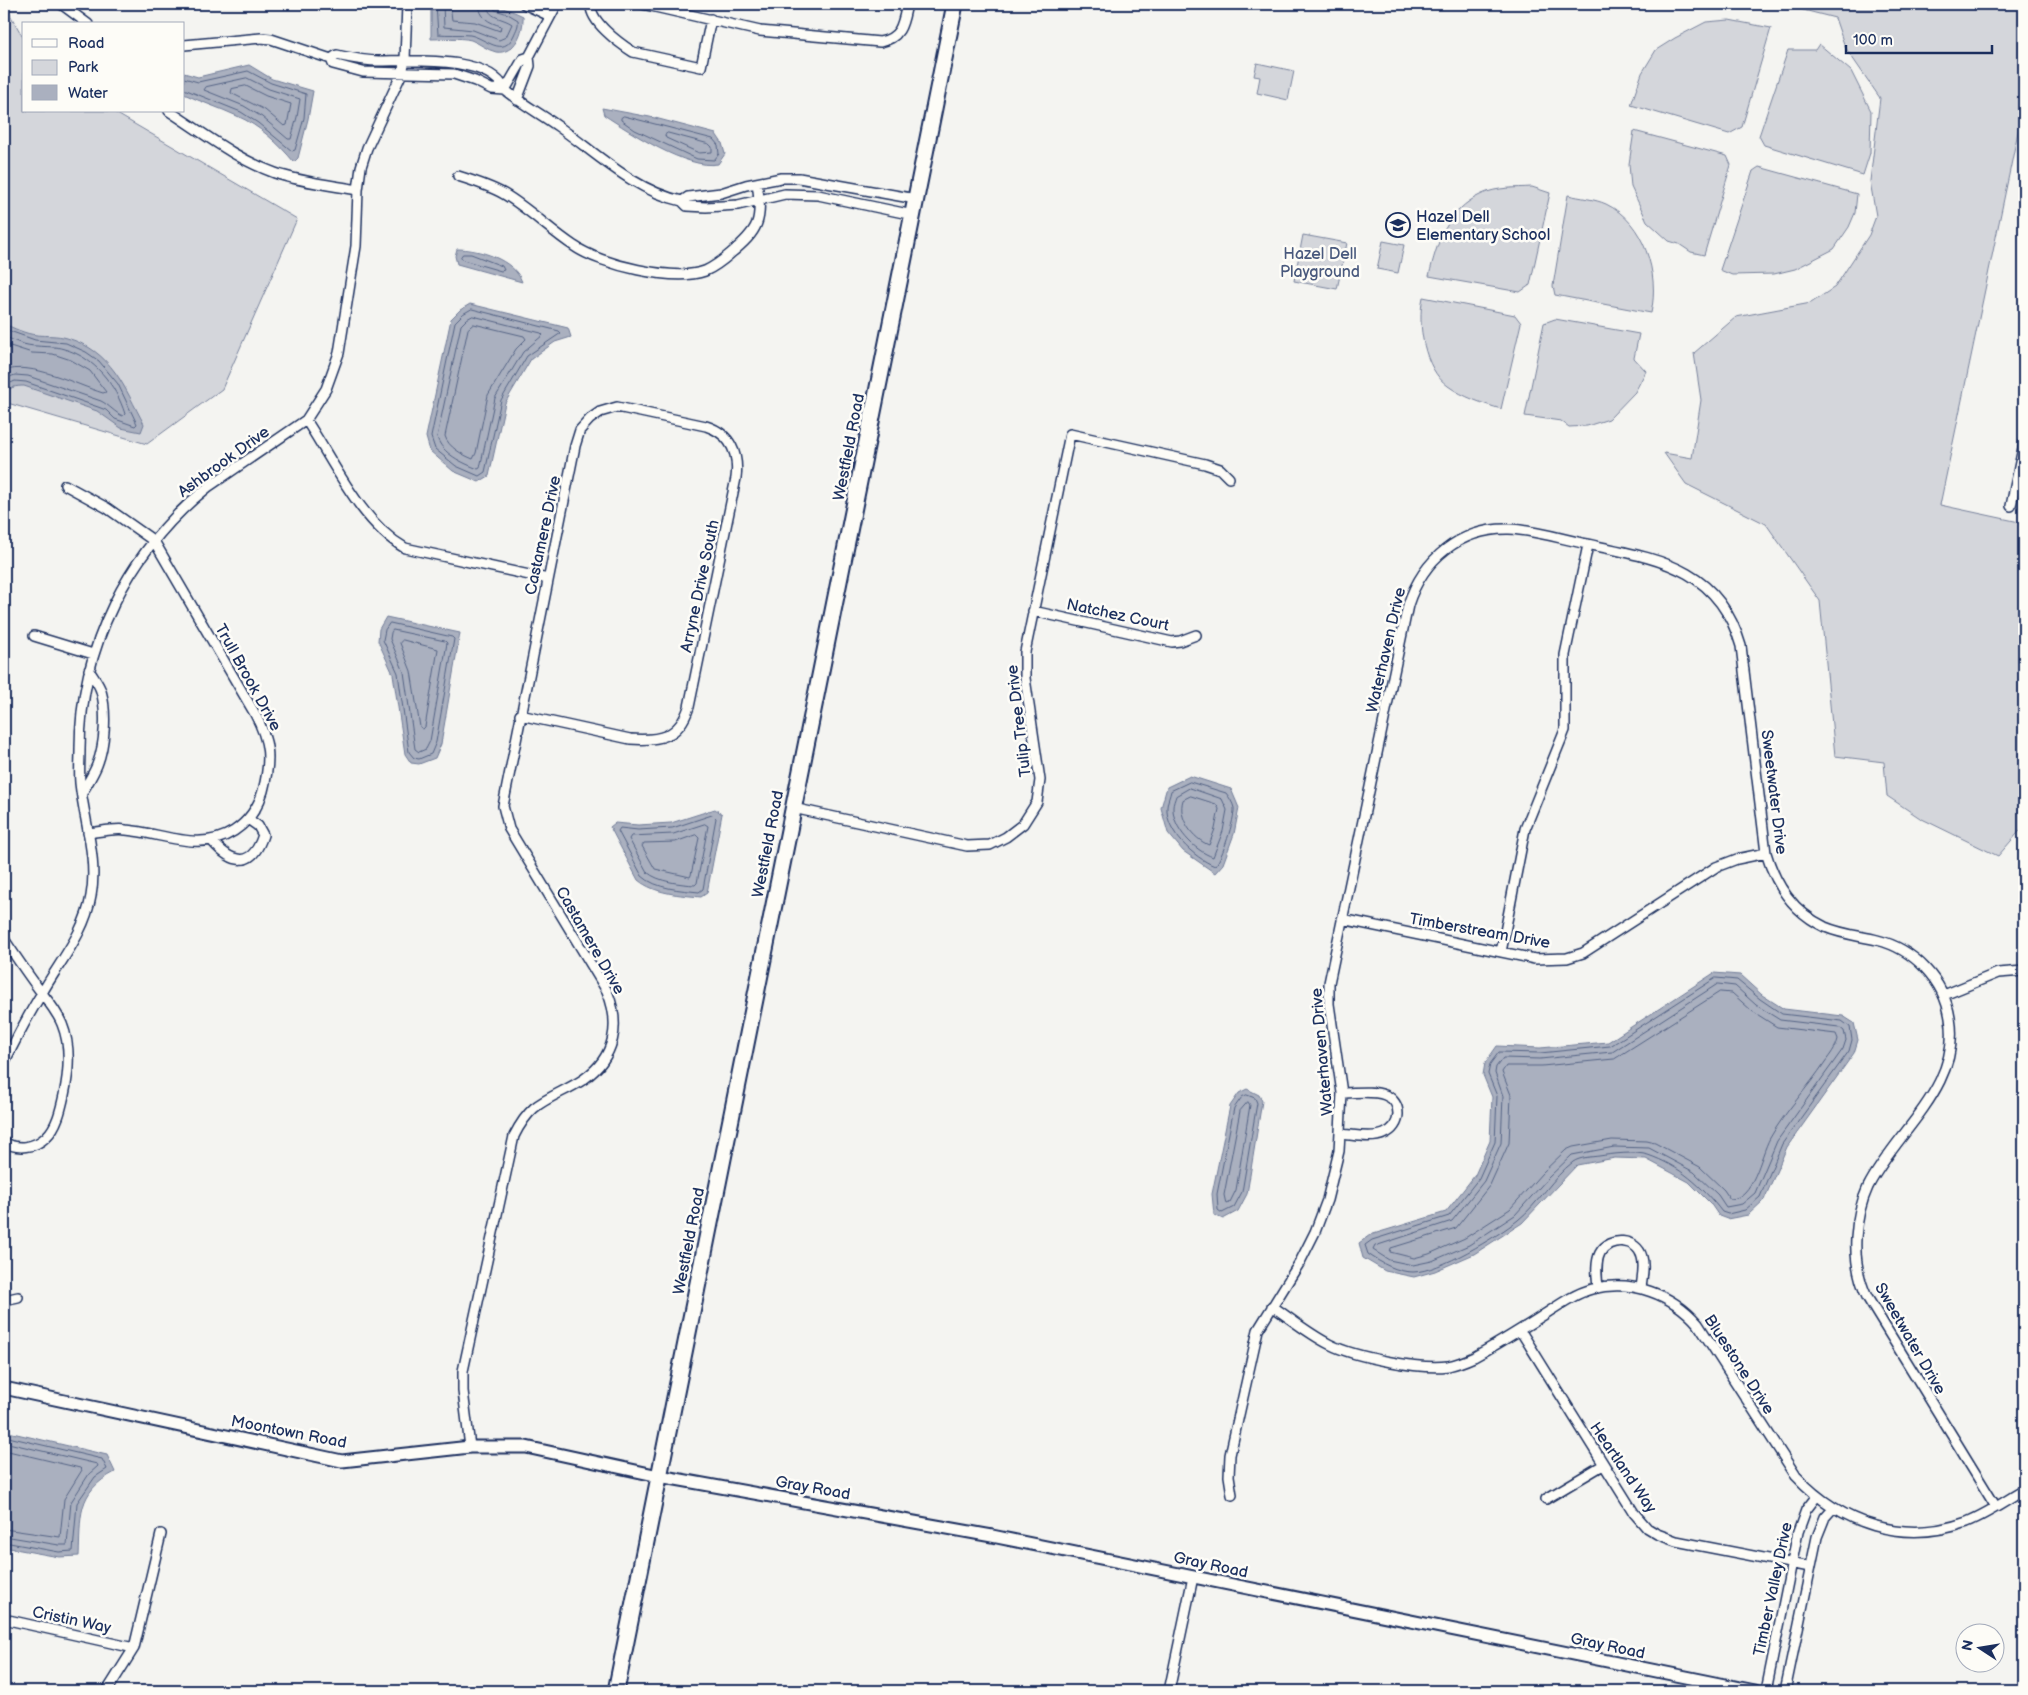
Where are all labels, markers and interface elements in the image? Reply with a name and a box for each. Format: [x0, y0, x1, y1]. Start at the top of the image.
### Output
legend [22, 22, 185, 112]
scale bar [1846, 22, 1992, 54]
text: 100 m [1853, 31, 1893, 50]
text: Road [68, 34, 104, 53]
text: Park [68, 58, 99, 77]
text: Water [68, 84, 108, 103]
place label: Hazel Dell Elementary School [1416, 208, 1550, 245]
school or university icon: Hazel Dell Elementary School [1385, 212, 1411, 238]
park label: Hazel Dell Playground [1280, 245, 1360, 282]
street label: Westfield Road [830, 392, 869, 503]
street label: Ashbrook Drive [174, 422, 274, 502]
street label: Castamere Drive [522, 473, 565, 597]
street label: Arryne Drive South [677, 518, 724, 654]
street label: Waterhaven Drive [1363, 585, 1410, 715]
street label: Natchez Court [1065, 595, 1171, 636]
street label: Trull Brook Drive [210, 621, 285, 735]
street label: Tulip Tree Drive [1003, 663, 1036, 778]
street label: Sweetwater Drive [1756, 729, 1791, 856]
street label: Westfield Road [749, 789, 788, 900]
street label: Castamere Drive [551, 883, 629, 999]
street label: Timberstream Drive [1408, 910, 1552, 953]
street label: Waterhaven Drive [1307, 987, 1338, 1117]
street label: Westfield Road [670, 1186, 709, 1297]
street label: Sweetwater Drive [1870, 1280, 1950, 1398]
street label: Bluestone Drive [1700, 1311, 1778, 1419]
street label: Moontown Road [229, 1412, 348, 1453]
street label: Heartland Way [1585, 1419, 1661, 1517]
street label: Gray Road [774, 1473, 852, 1504]
street label: Timber Valley Drive [1750, 1520, 1797, 1658]
street label: Gray Road [1172, 1548, 1250, 1583]
street label: Cristin Way [31, 1603, 114, 1638]
north arrow [1956, 1622, 2006, 1672]
street label: Gray Road [1569, 1629, 1647, 1664]
text: N [1958, 1638, 1977, 1652]

